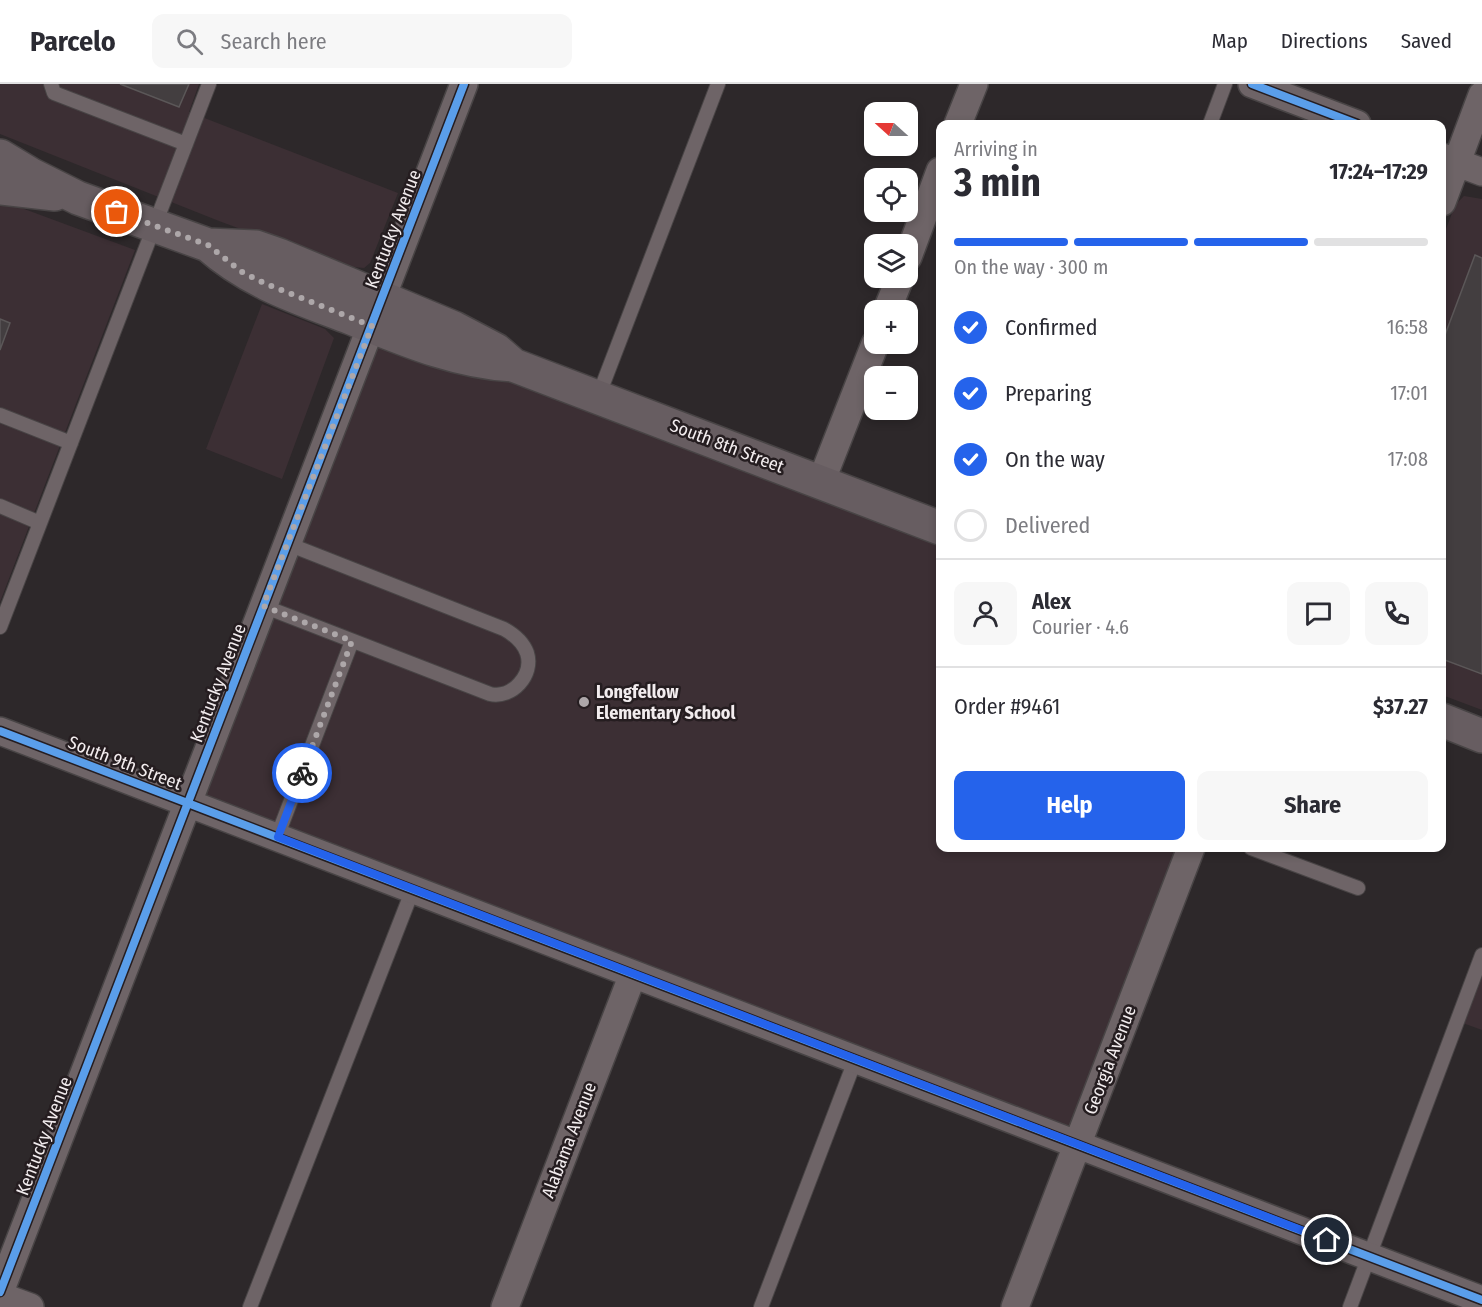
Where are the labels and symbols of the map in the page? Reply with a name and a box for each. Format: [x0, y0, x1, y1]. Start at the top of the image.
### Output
north arrow [864, 102, 918, 156]
street label: Kentucky Avenue [360, 166, 426, 291]
pin [91, 186, 142, 237]
street label: South 8th Street [667, 414, 787, 478]
street label: Kentucky Avenue [185, 620, 251, 745]
place label: Longfellow Elementary School [596, 681, 735, 724]
marker: Longfellow Elementary School [577, 695, 591, 709]
street label: South 9th Street [65, 731, 185, 795]
courier [272, 743, 332, 803]
street label: Georgia Avenue [1079, 1002, 1141, 1118]
street label: Kentucky Avenue [11, 1073, 77, 1198]
street label: Alabama Avenue [537, 1079, 601, 1201]
pin [1301, 1214, 1352, 1265]

